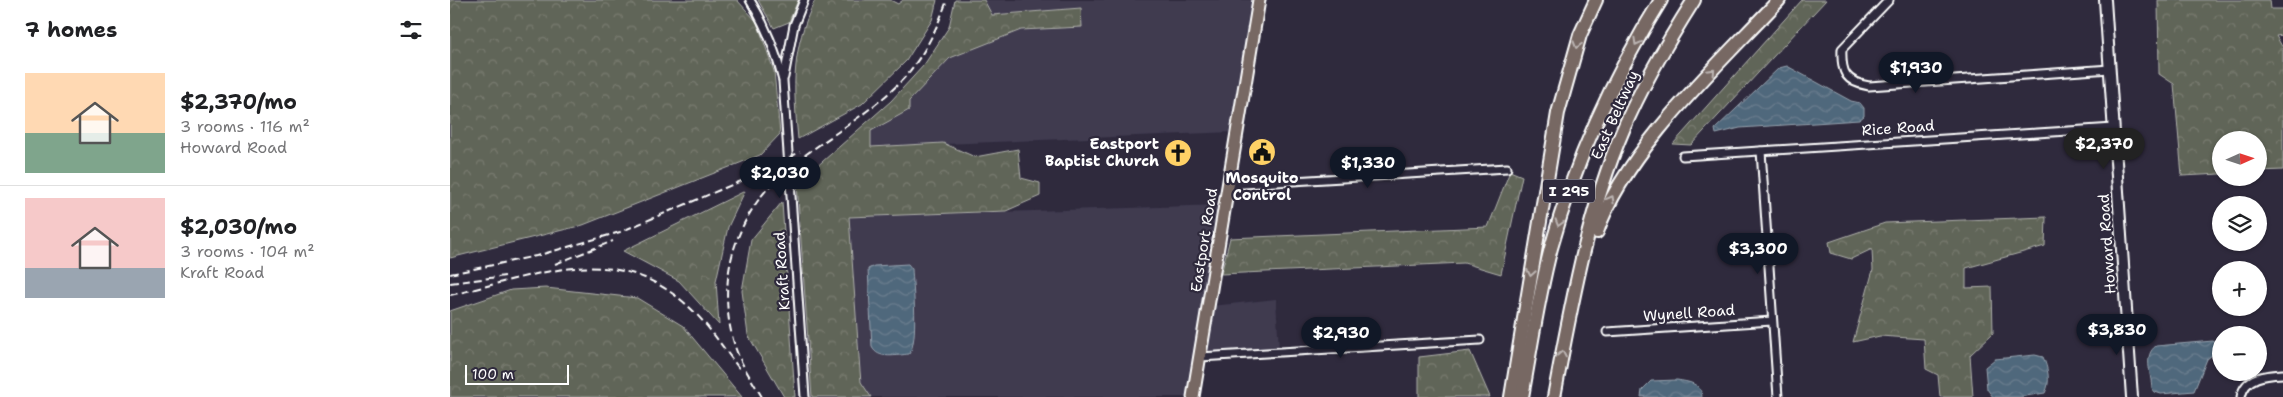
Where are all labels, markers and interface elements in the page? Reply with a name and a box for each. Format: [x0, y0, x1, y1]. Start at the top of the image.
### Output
text: 7 homes [25, 16, 117, 44]
icon: filters [397, 16, 425, 44]
one-way arrow [1633, 37, 1643, 46]
one-way arrow [1573, 40, 1583, 49]
pin: $1,930 [1875, 52, 1957, 94]
text: $1,930 [1890, 57, 1942, 78]
street label: East Beltway [1586, 67, 1644, 163]
one-way arrow [1706, 68, 1715, 77]
text: $2,370/mo [180, 88, 297, 116]
icon: home [65, 93, 125, 153]
street label: Rice Road [1861, 115, 1936, 141]
text: 3 rooms · 116 m² [180, 116, 310, 137]
pin: $2,370 [2063, 128, 2145, 170]
north arrow [2212, 131, 2268, 186]
map controls [2212, 131, 2267, 381]
text: $2,370 [2075, 133, 2133, 154]
place label: Eastport Baptist Church [1045, 134, 1159, 171]
text: Howard Road [180, 137, 287, 158]
public building icon: Mosquito Control [1247, 137, 1277, 167]
church icon: Eastport Baptist Church [1163, 138, 1193, 168]
pin: $1,330 [1327, 146, 1409, 189]
text: $1,330 [1341, 152, 1395, 173]
pin: $2,030 [739, 156, 821, 199]
text: $2,030 [751, 162, 809, 183]
place label: Mosquito Control [1225, 168, 1299, 205]
road number: I 295 [1543, 180, 1595, 202]
street label: Eastport Road [1186, 186, 1222, 294]
street label: Howard Road [2093, 193, 2120, 295]
one-way arrow [1605, 195, 1615, 204]
button: layers [2212, 196, 2267, 251]
text: $2,030/mo [180, 213, 297, 241]
icon: home [65, 218, 125, 278]
one-way arrow [1555, 219, 1565, 227]
street label: Kraft Road [769, 230, 795, 311]
pin: $3,300 [1717, 232, 1799, 275]
text: $3,300 [1728, 238, 1788, 259]
text: 3 rooms · 104 m² [180, 241, 315, 262]
button: + [2212, 261, 2267, 316]
text: Kraft Road [180, 262, 264, 283]
one-way arrow [1526, 268, 1536, 277]
street label: Wynell Road [1642, 300, 1736, 326]
pin: $3,830 [2076, 314, 2158, 356]
pin: $2,930 [1300, 316, 1382, 359]
text: $3,830 [2088, 319, 2147, 340]
text: $2,930 [1312, 322, 1370, 343]
button: − [2212, 326, 2267, 381]
one-way arrow [1556, 349, 1567, 358]
scale bar [465, 362, 569, 385]
text: 100 m [472, 365, 514, 383]

